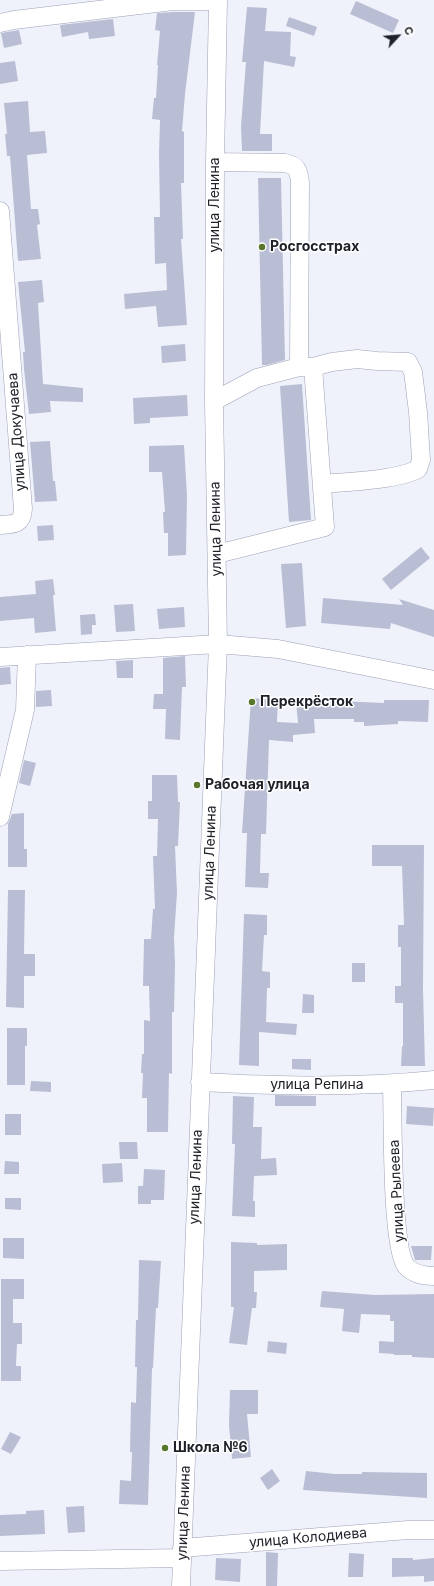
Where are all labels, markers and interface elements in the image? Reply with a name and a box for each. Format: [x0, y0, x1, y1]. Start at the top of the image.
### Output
north arrow [378, 16, 418, 56]
text: С [401, 24, 417, 37]
street label: улица Ленина [207, 157, 223, 253]
place label: Росгосстрах [270, 239, 359, 255]
marker: Росгосстрах [257, 242, 267, 252]
street label: улица Докучаева [4, 372, 30, 492]
street label: улица Ленина [207, 481, 225, 577]
place label: Перекрёсток [260, 694, 353, 710]
marker: Перекрёсток [247, 697, 257, 707]
place label: Рабочая улица [205, 777, 310, 793]
marker: Рабочая улица [192, 780, 202, 790]
street label: улица Ленина [200, 805, 220, 901]
street label: улица Репина [270, 1077, 364, 1093]
street label: улица Ленина [186, 1129, 206, 1225]
street label: улица Рылеева [386, 1139, 408, 1243]
place label: Школа №6 [173, 1440, 248, 1456]
marker: Школа №6 [160, 1443, 170, 1453]
street label: улица Ленина [174, 1465, 194, 1561]
street label: улица Колодиева [248, 1524, 368, 1552]

